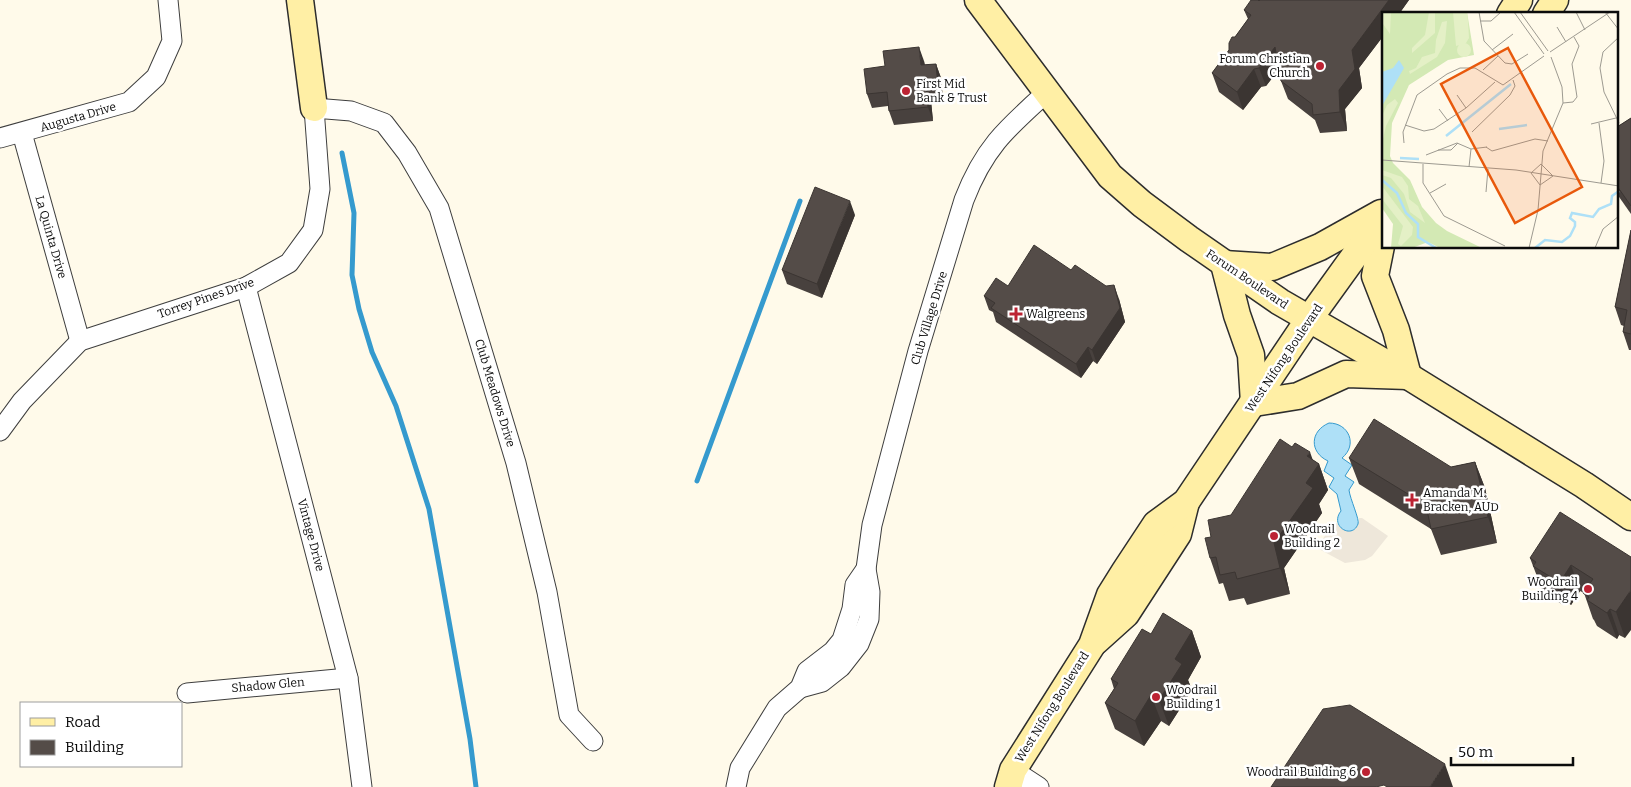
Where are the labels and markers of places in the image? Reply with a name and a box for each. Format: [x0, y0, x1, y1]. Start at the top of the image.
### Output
place label: Forum Christian Church [1219, 52, 1311, 80]
marker: Forum Christian Church [1314, 60, 1326, 72]
place label: First Mid Bank & Trust [916, 77, 988, 105]
marker: First Mid Bank & Trust [900, 85, 912, 97]
place label: Walgreens [1026, 307, 1086, 321]
marker: Walgreens [1010, 308, 1022, 320]
place label: Amanda M. Bracken, AUD [1423, 486, 1499, 514]
marker: Amanda M. Bracken, AUD [1405, 493, 1419, 507]
place label: Woodrail Building 2 [1284, 522, 1340, 550]
marker: Woodrail Building 2 [1268, 530, 1280, 542]
place label: Woodrail Building 4 [1522, 575, 1579, 603]
marker: Woodrail Building 4 [1582, 583, 1594, 595]
place label: Woodrail Building 1 [1166, 683, 1220, 711]
marker: Woodrail Building 1 [1150, 691, 1162, 703]
place label: Woodrail Building 6 [1246, 765, 1356, 779]
marker: Woodrail Building 6 [1360, 766, 1372, 778]

